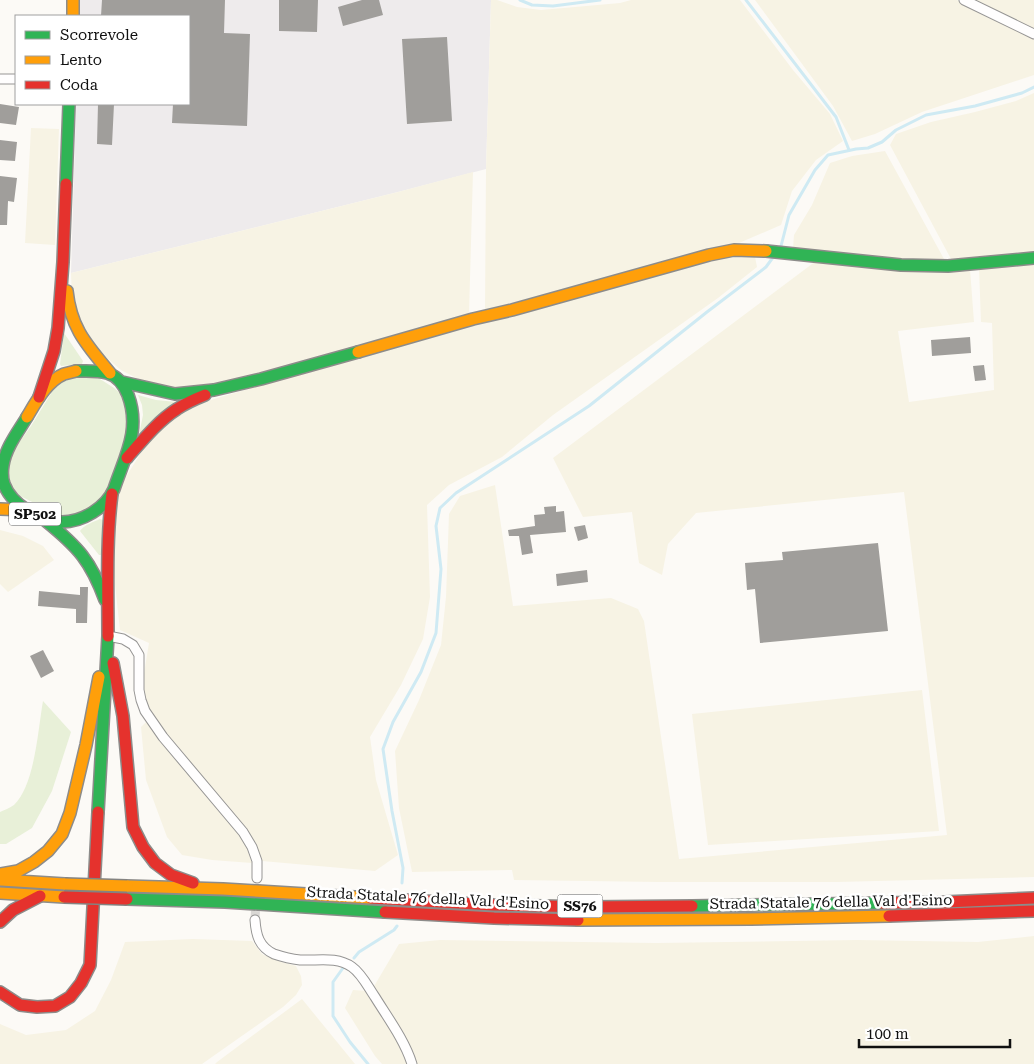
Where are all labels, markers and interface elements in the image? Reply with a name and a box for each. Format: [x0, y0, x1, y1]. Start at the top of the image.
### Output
legend [15, 15, 190, 105]
text: Scorrevole [60, 26, 138, 44]
text: Lento [60, 51, 102, 69]
text: Coda [60, 76, 98, 94]
road number: SP502 [9, 502, 61, 526]
street label: Strada Statale 76 della Val d'Esino [306, 883, 550, 913]
street label: Strada Statale 76 della Val d'Esino [710, 891, 952, 913]
road number: SS76 [558, 894, 602, 918]
scale bar [859, 1016, 1010, 1048]
text: 100 m [866, 1025, 909, 1043]

